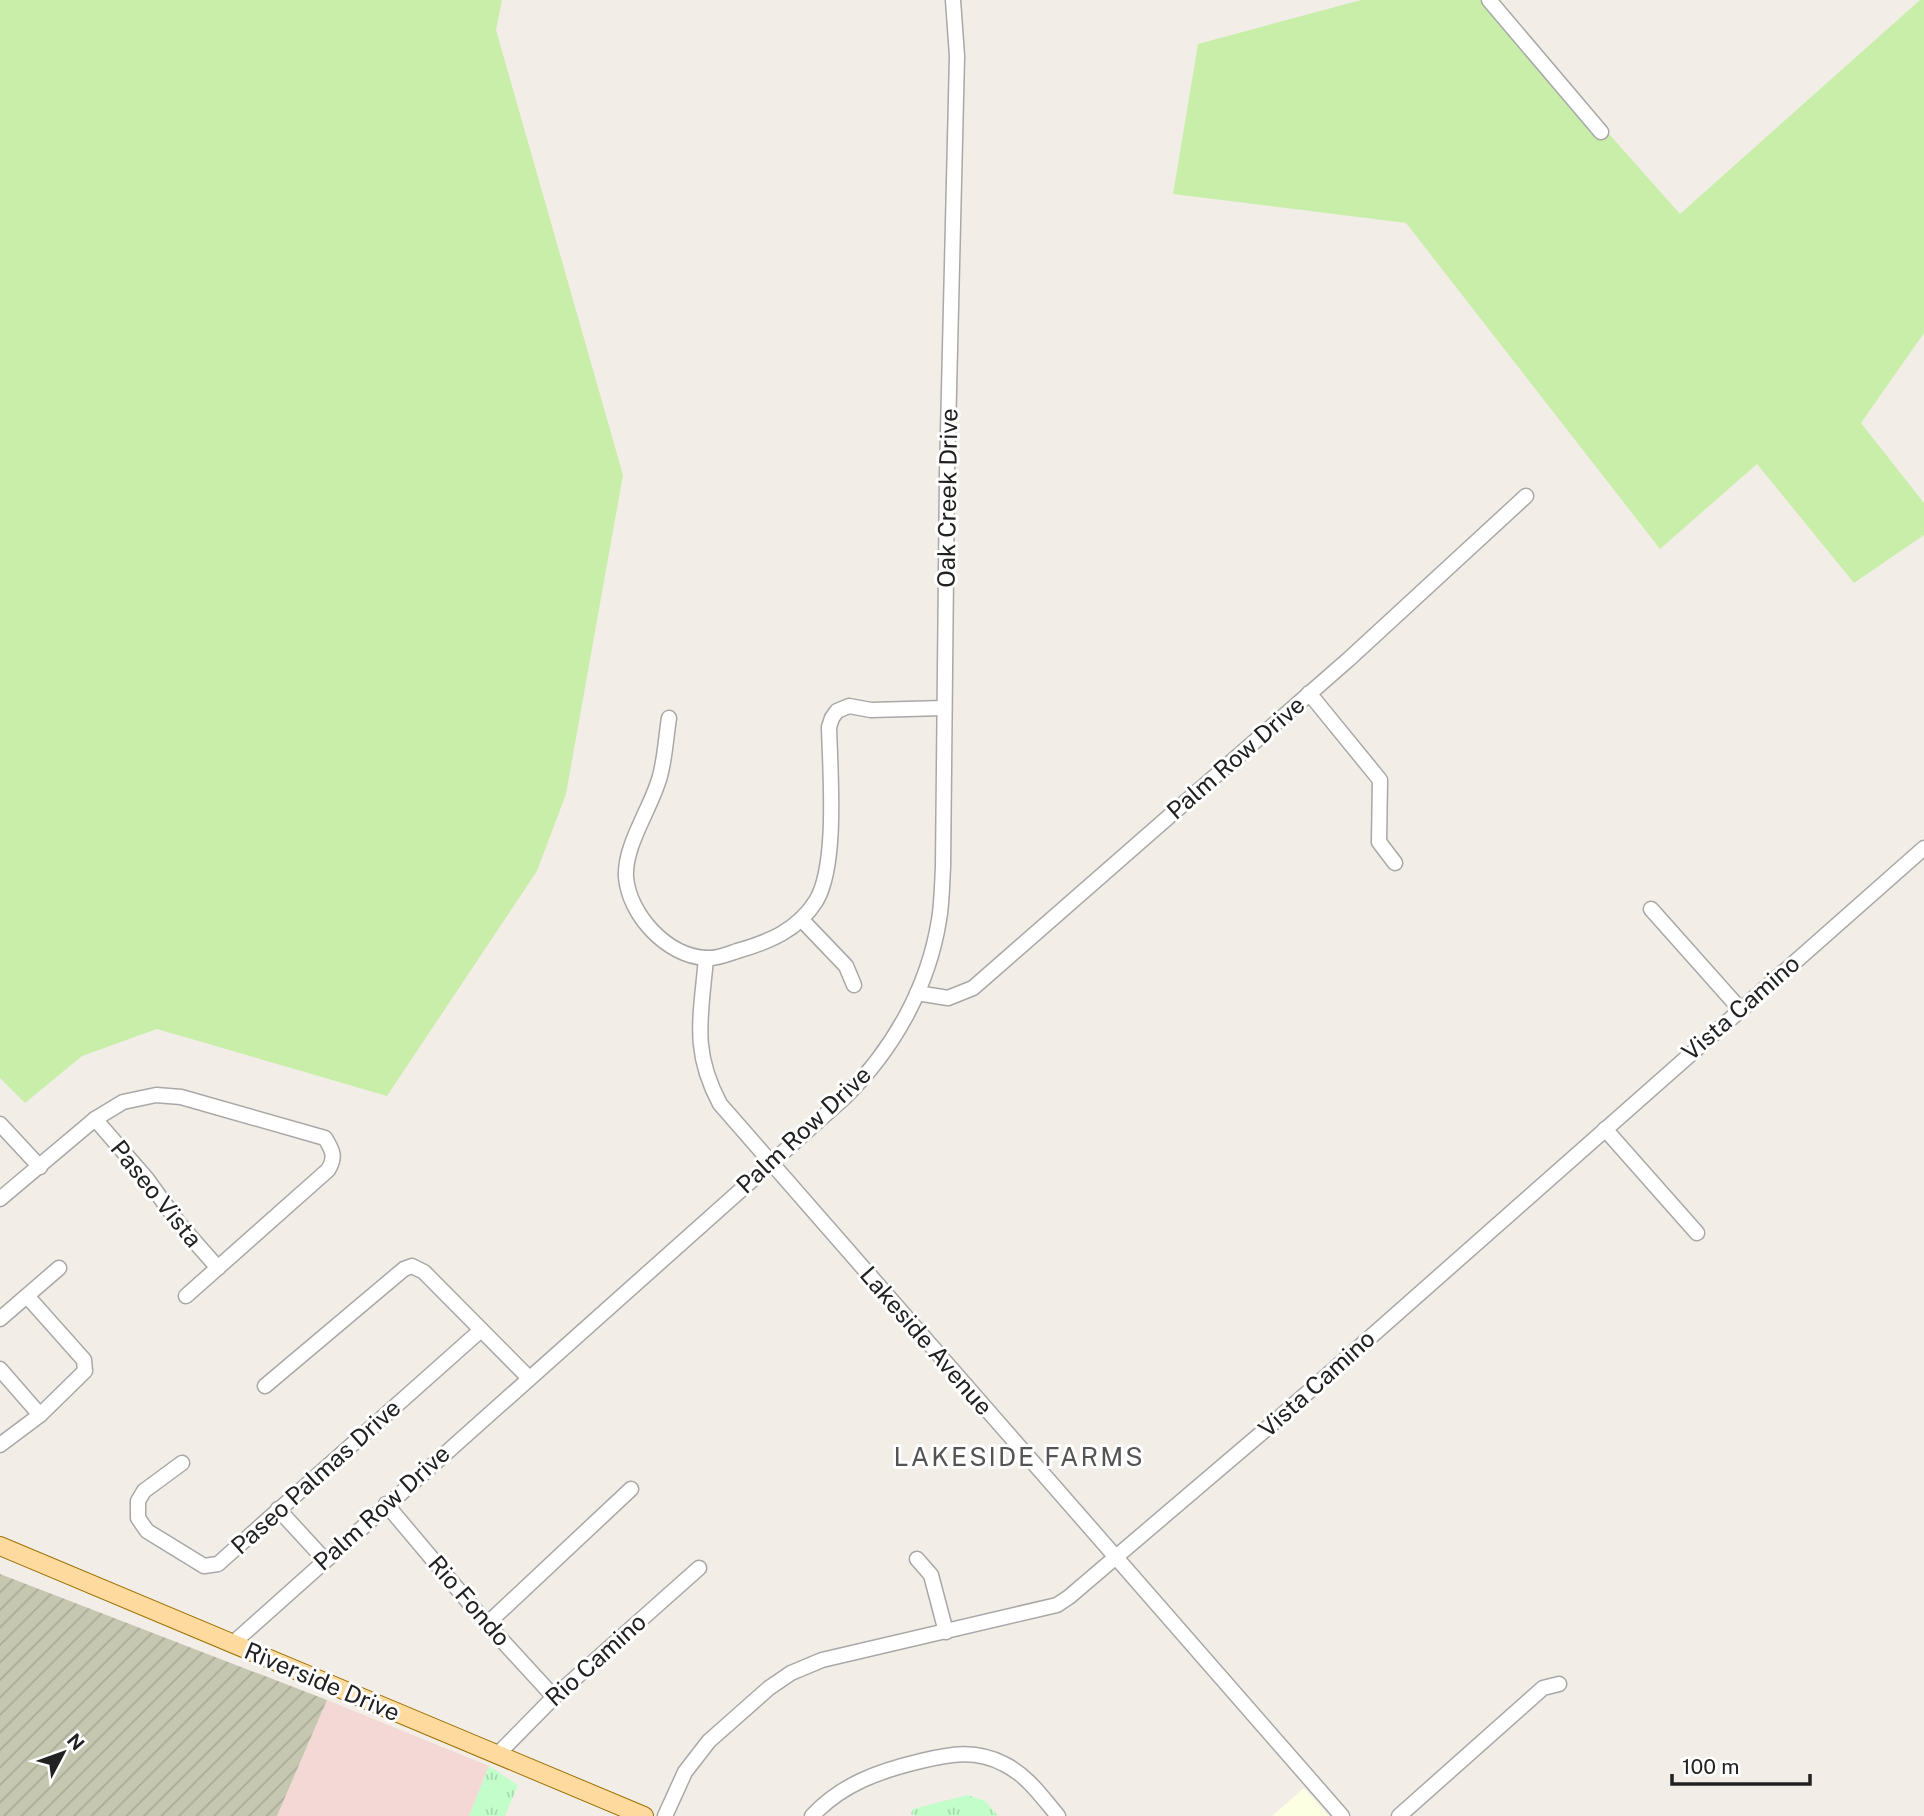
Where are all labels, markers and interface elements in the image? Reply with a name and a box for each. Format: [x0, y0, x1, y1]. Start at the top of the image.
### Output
street label: Oak Creek Drive [931, 408, 963, 588]
street label: Palm Row Drive [1161, 690, 1310, 825]
street label: Vista Camino [1676, 949, 1805, 1066]
street label: Palm Row Drive [730, 1060, 876, 1199]
street label: Paseo Vista [105, 1134, 208, 1252]
street label: Lakeside Avenue [855, 1260, 999, 1420]
street label: Vista Camino [1253, 1324, 1380, 1443]
street label: Paseo Palmas Drive [225, 1393, 406, 1560]
street label: Palm Row Drive [308, 1439, 455, 1576]
district label: LAKESIDE FARMS [893, 1441, 1145, 1472]
street label: Rio Fondo [423, 1549, 517, 1651]
street label: Rio Camino [539, 1607, 651, 1712]
street label: Riverside Drive [241, 1636, 404, 1726]
north arrow [28, 1718, 98, 1788]
text: N [63, 1729, 89, 1755]
scale bar [1672, 1742, 1810, 1786]
text: 100 m [1682, 1754, 1739, 1779]

